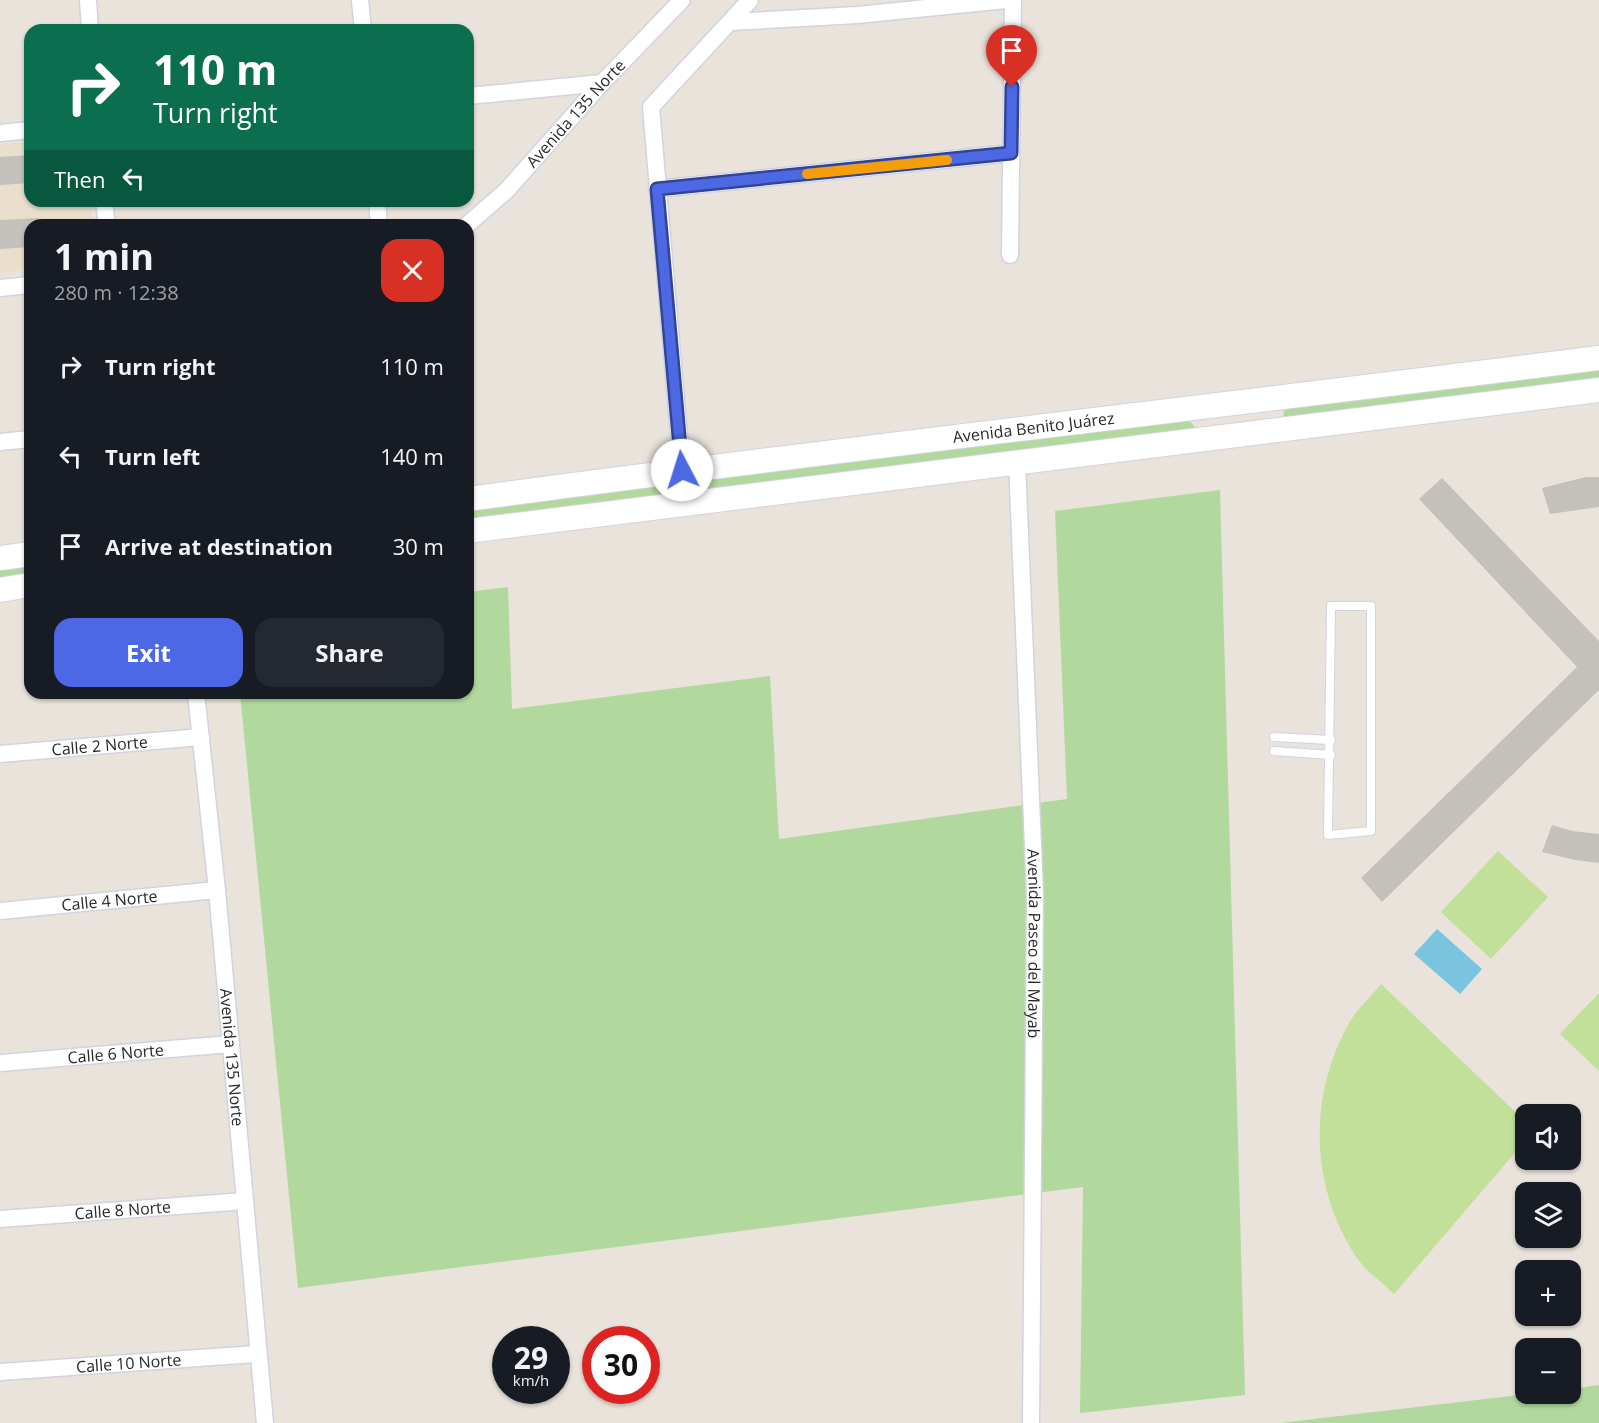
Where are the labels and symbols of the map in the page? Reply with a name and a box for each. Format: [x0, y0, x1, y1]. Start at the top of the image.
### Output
pin [986, 25, 1037, 87]
street label: Avenida 135 Norte [521, 55, 630, 172]
street label: Avenida Benito Juárez [951, 407, 1115, 448]
position arrow [650, 438, 714, 502]
street label: Calle 2 Norte [51, 731, 149, 761]
street label: Avenida Paseo del Mayab [1022, 848, 1046, 1039]
street label: Calle 4 Norte [60, 885, 159, 916]
street label: Avenida 135 Norte [215, 987, 249, 1127]
street label: Calle 6 Norte [67, 1039, 165, 1068]
street label: Calle 8 Norte [74, 1195, 172, 1224]
speed limit sign: 30 [582, 1326, 660, 1404]
street label: Calle 10 Norte [75, 1348, 182, 1378]

